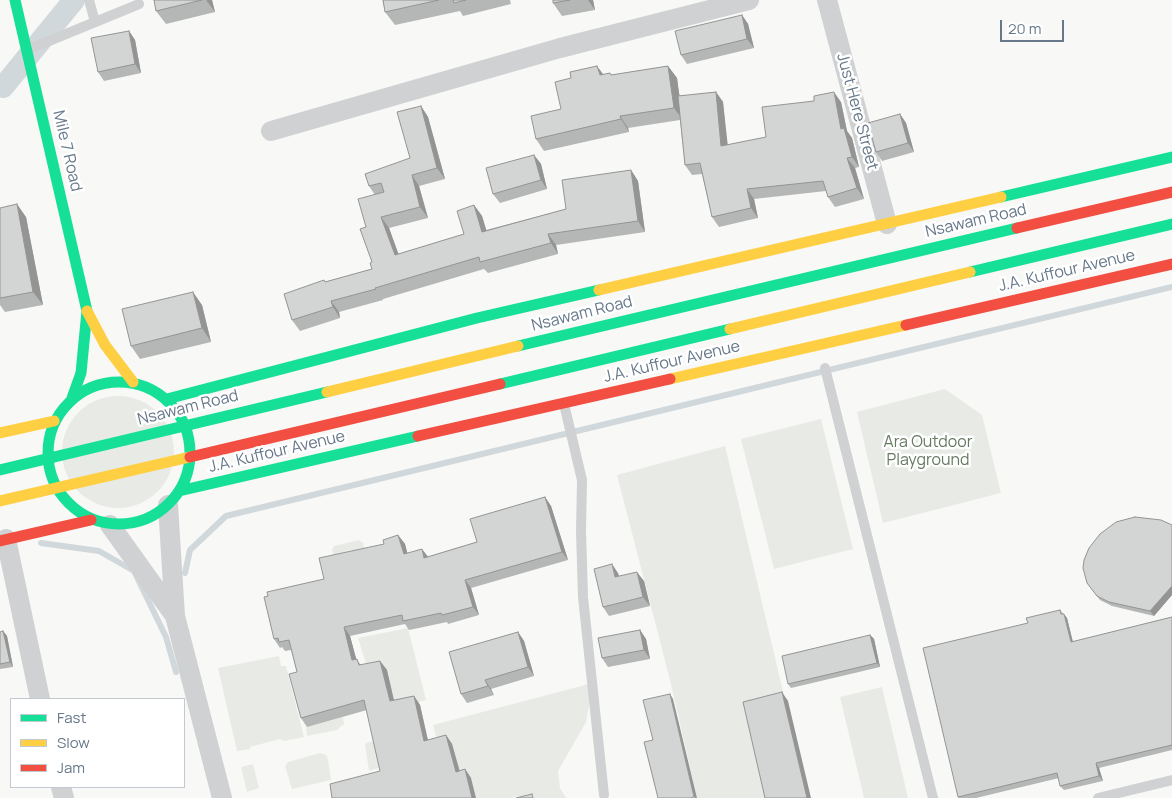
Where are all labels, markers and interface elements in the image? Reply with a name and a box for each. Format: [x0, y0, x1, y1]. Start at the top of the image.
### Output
scale bar [1002, 10, 1066, 42]
text: 20 m [1008, 18, 1041, 39]
street label: Just Here Street [832, 51, 882, 173]
street label: Mile 7 Road [48, 109, 86, 193]
street label: Nsawam Road [924, 200, 1028, 242]
street label: J.A. Kuffour Avenue [997, 246, 1137, 296]
street label: Nsawam Road [530, 292, 634, 336]
street label: J.A. Kuffour Avenue [602, 337, 742, 387]
street label: Nsawam Road [136, 386, 240, 430]
street label: J.A. Kuffour Avenue [207, 427, 347, 477]
park label: Ara Outdoor Playground [883, 433, 973, 471]
legend [10, 698, 185, 788]
text: Fast [57, 707, 86, 728]
text: Slow [57, 732, 90, 753]
text: Jam [57, 757, 85, 778]

